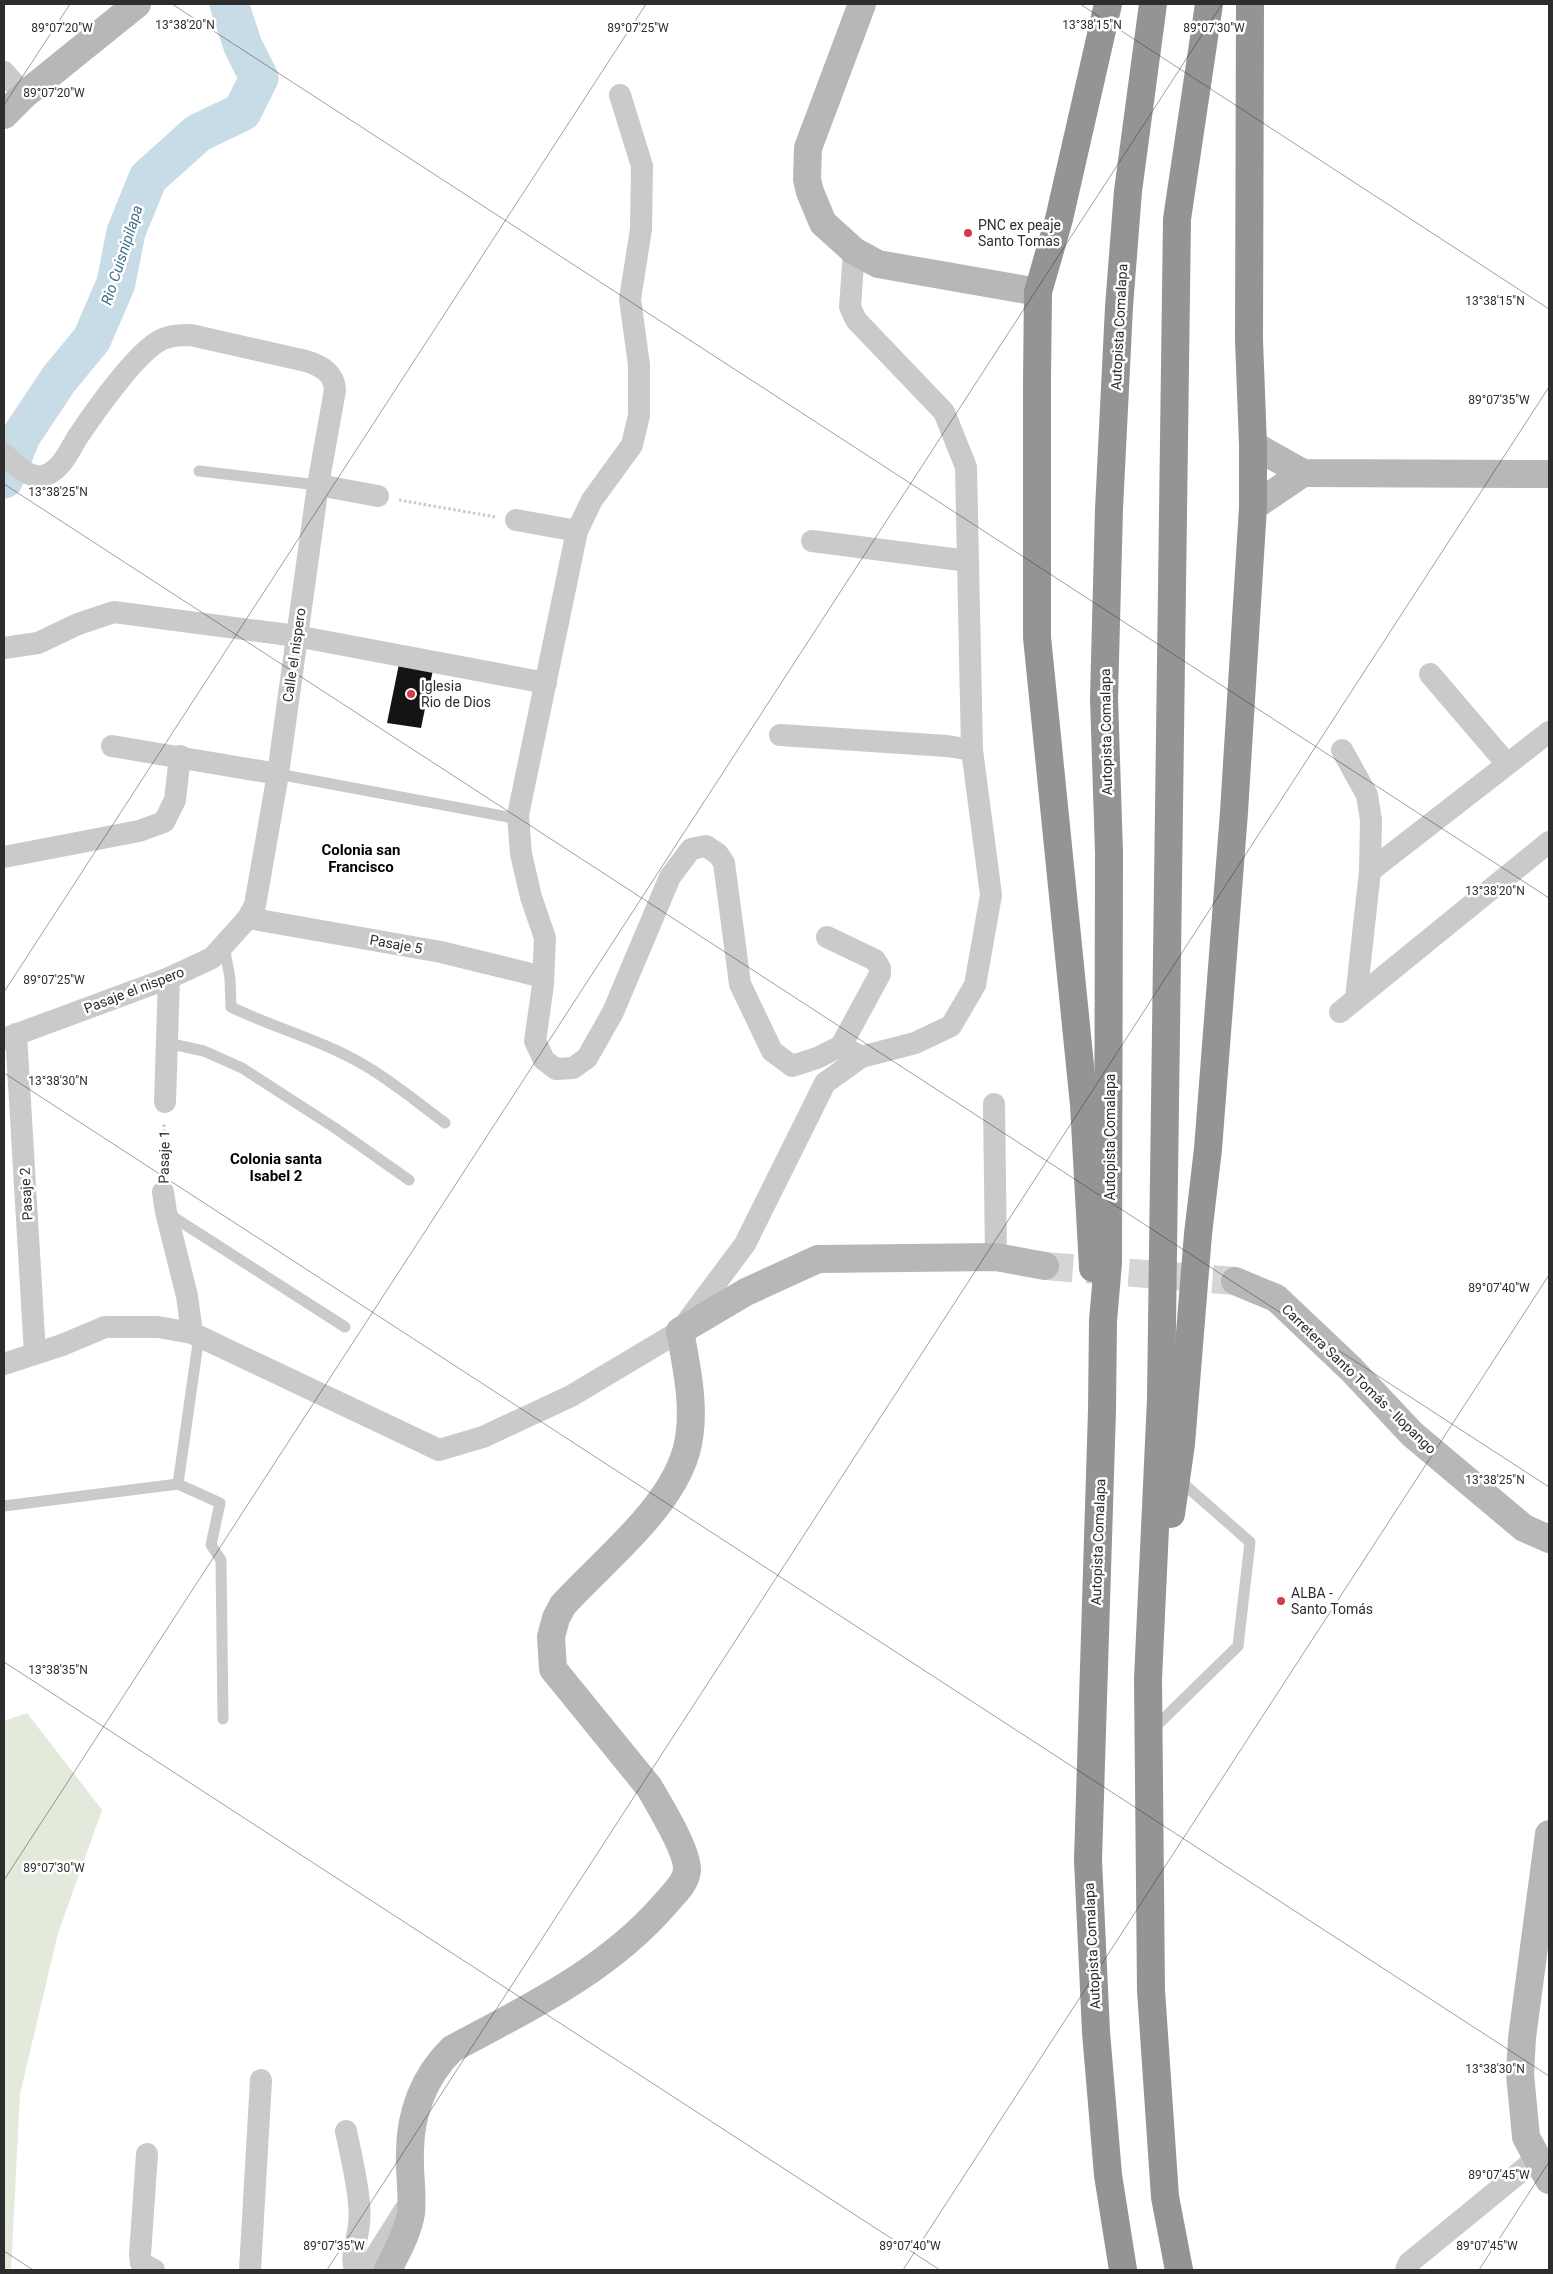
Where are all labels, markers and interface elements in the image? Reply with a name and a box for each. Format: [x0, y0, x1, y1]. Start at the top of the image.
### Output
text: 13°38'20"N [155, 18, 215, 32]
text: 13°38'15"N [1062, 18, 1122, 32]
text: 89°07'20"W [31, 21, 93, 35]
text: 89°07'25"W [607, 21, 669, 35]
text: 89°07'30"W [1183, 21, 1245, 35]
text: 89°07'20"W [23, 86, 85, 100]
water label: Rio Cuisnipilapa [97, 203, 147, 307]
place label: PNC ex peaje Santo Tomas [978, 217, 1061, 249]
marker: PNC ex peaje Santo Tomas [962, 227, 974, 239]
street label: Autopista Comalapa [1108, 263, 1130, 391]
text: 13°38'15"N [1465, 294, 1525, 308]
text: 89°07'35"W [1468, 393, 1530, 407]
text: 13°38'25"N [28, 485, 88, 499]
street label: Calle el nispero [279, 607, 309, 703]
street label: Autopista Comalapa [1097, 668, 1115, 796]
place label: Iglesia Rio de Dios [421, 678, 491, 710]
marker: Iglesia Rio de Dios [405, 688, 417, 700]
district label: Colonia san Francisco [322, 841, 401, 876]
text: 13°38'20"N [1465, 884, 1525, 898]
street label: Pasaje 5 [368, 931, 424, 957]
street label: Pasaje el nispero [82, 964, 186, 1016]
text: 89°07'25"W [23, 973, 85, 987]
text: 13°38'30"N [28, 1074, 88, 1088]
street label: Autopista Comalapa [1102, 1074, 1118, 1200]
street label: Pasaje 1 [156, 1130, 172, 1184]
district label: Colonia santa Isabel 2 [230, 1150, 322, 1185]
street label: Pasaje 2 [17, 1167, 35, 1221]
text: 89°07'40"W [1468, 1281, 1530, 1295]
street label: Carretera Santo Tomás - Ilopango [1279, 1301, 1439, 1457]
text: 13°38'25"N [1465, 1473, 1525, 1487]
street label: Autopista Comalapa [1088, 1478, 1108, 1606]
place label: ALBA - Santo Tomás [1291, 1585, 1373, 1617]
marker: ALBA - Santo Tomás [1275, 1595, 1287, 1607]
text: 13°38'35"N [28, 1663, 88, 1677]
text: 89°07'30"W [23, 1861, 85, 1875]
street label: Autopista Comalapa [1081, 1882, 1103, 2010]
text: 13°38'30"N [1465, 2062, 1525, 2076]
text: 89°07'45"W [1468, 2168, 1530, 2182]
text: 89°07'35"W [303, 2239, 365, 2253]
text: 89°07'40"W [879, 2239, 941, 2253]
text: 89°07'45"W [1456, 2239, 1518, 2253]

